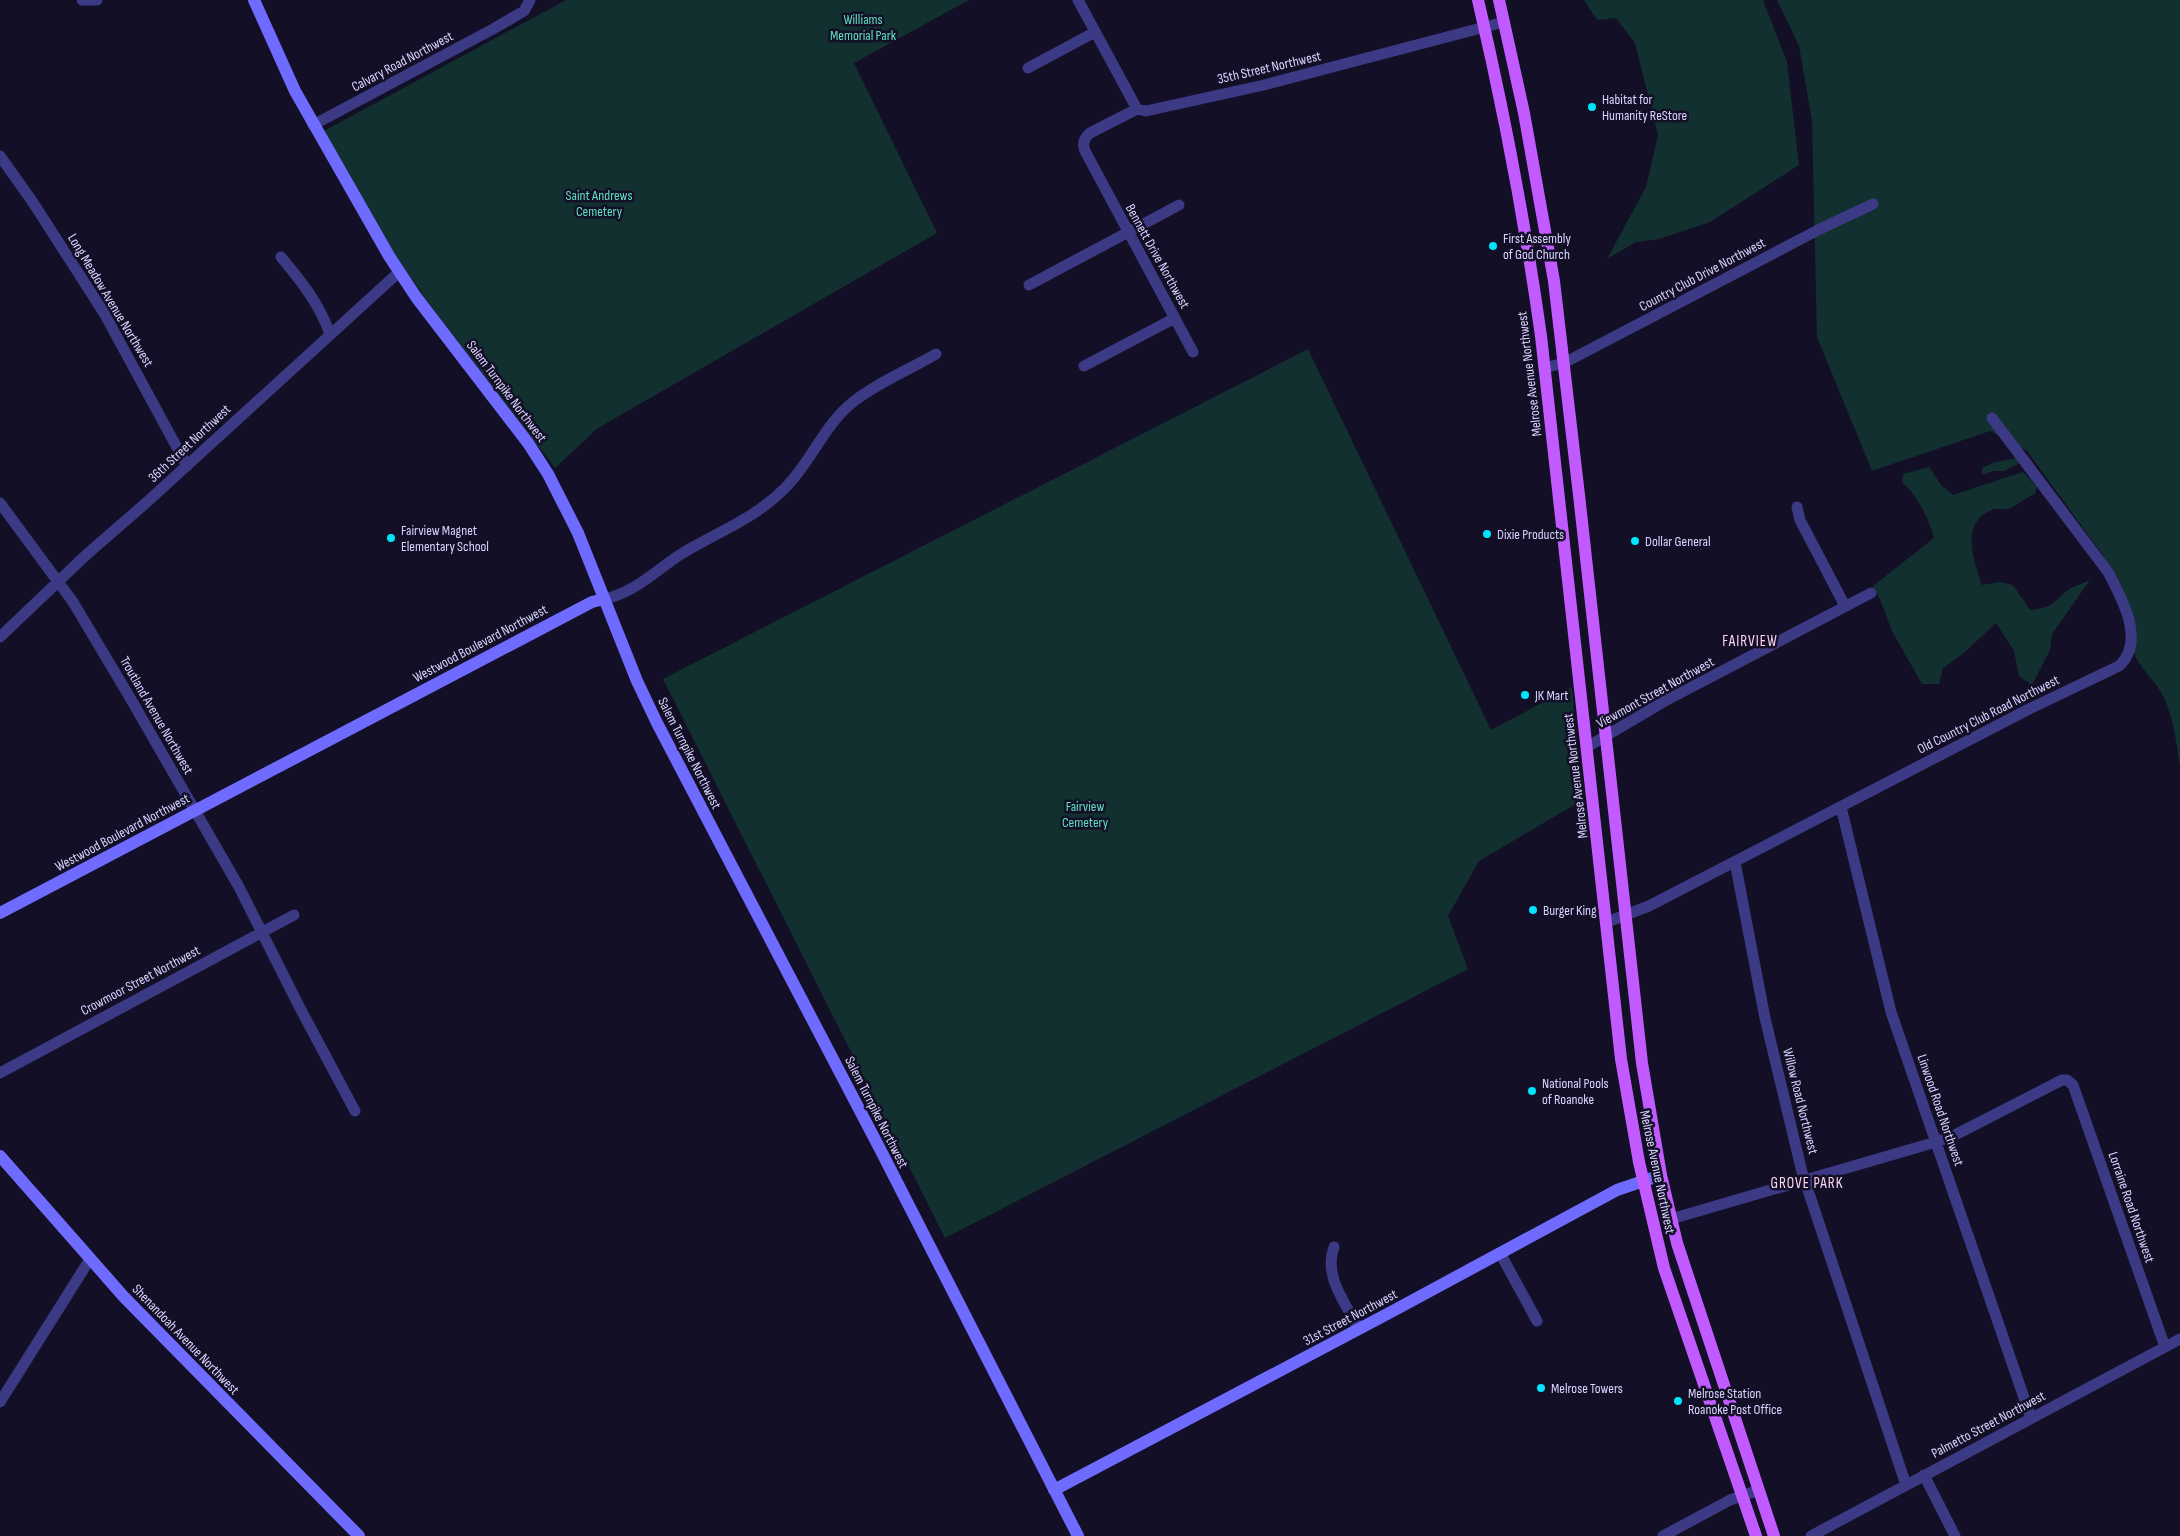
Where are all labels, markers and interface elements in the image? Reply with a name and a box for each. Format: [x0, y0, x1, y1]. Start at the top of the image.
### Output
park label: Williams Memorial Park [830, 11, 897, 44]
street label: Calvary Road Northwest [349, 28, 456, 95]
street label: 35th Street Northwest [1216, 47, 1323, 88]
place label: Habitat for Humanity ReStore [1602, 91, 1687, 124]
marker: Habitat for Humanity ReStore [1586, 101, 1598, 113]
park label: Saint Andrews Cemetery [566, 187, 632, 220]
street label: Bennett Drive Northwest [1122, 201, 1193, 312]
place label: First Assembly of God Church [1503, 230, 1571, 263]
street label: Long Meadow Avenue Northwest [64, 231, 157, 370]
street label: Country Club Drive Northwest [1636, 234, 1768, 315]
marker: First Assembly of God Church [1487, 240, 1499, 252]
street label: Melrose Avenue Northwest [1513, 311, 1546, 437]
street label: Salem Turnpike Northwest [463, 337, 550, 445]
street label: 36th Street Northwest [145, 401, 234, 486]
place label: Fairview Magnet Elementary School [401, 522, 489, 555]
place label: Dixie Products [1497, 526, 1564, 543]
marker: Dixie Products [1481, 528, 1493, 540]
marker: Fairview Magnet Elementary School [385, 532, 397, 544]
place label: Dollar General [1645, 533, 1711, 550]
marker: Dollar General [1629, 535, 1641, 547]
street label: Westwood Boulevard Northwest [410, 601, 550, 686]
district label: FAIRVIEW [1722, 632, 1778, 651]
street label: Troutland Avenue Northwest [116, 653, 197, 777]
street label: Viewmont Street Northwest [1594, 653, 1717, 732]
street label: Old Country Club Road Northwest [1914, 671, 2062, 758]
place label: JK Mart [1534, 687, 1569, 704]
marker: JK Mart [1519, 689, 1531, 701]
street label: Salem Turnpike Northwest [654, 695, 725, 812]
street label: Melrose Avenue Northwest [1559, 713, 1592, 839]
street label: Westwood Boulevard Northwest [52, 790, 192, 875]
park label: Fairview Cemetery [1062, 798, 1109, 831]
place label: Burger King [1543, 902, 1597, 919]
marker: Burger King [1527, 904, 1539, 916]
street label: Crowmoor Street Northwest [78, 942, 203, 1019]
street label: Willow Road Northwest [1779, 1046, 1822, 1156]
street label: Linwood Road Northwest [1913, 1052, 1968, 1168]
street label: Salem Turnpike Northwest [841, 1054, 912, 1171]
place label: National Pools of Roanoke [1542, 1075, 1609, 1108]
marker: National Pools of Roanoke [1526, 1085, 1538, 1097]
street label: Melrose Avenue Northwest [1636, 1109, 1679, 1235]
street label: Lorraine Road Northwest [2105, 1149, 2158, 1265]
district label: GROVE PARK [1770, 1174, 1844, 1193]
street label: Shenandoah Avenue Northwest [129, 1281, 243, 1398]
street label: 31st Street Northwest [1300, 1285, 1400, 1349]
place label: Melrose Towers [1551, 1380, 1623, 1397]
marker: Melrose Towers [1535, 1382, 1547, 1394]
place label: Melrose Station Roanoke Post Office [1688, 1385, 1782, 1418]
street label: Palmetto Street Northwest [1928, 1387, 2048, 1462]
marker: Melrose Station Roanoke Post Office [1672, 1395, 1684, 1407]

